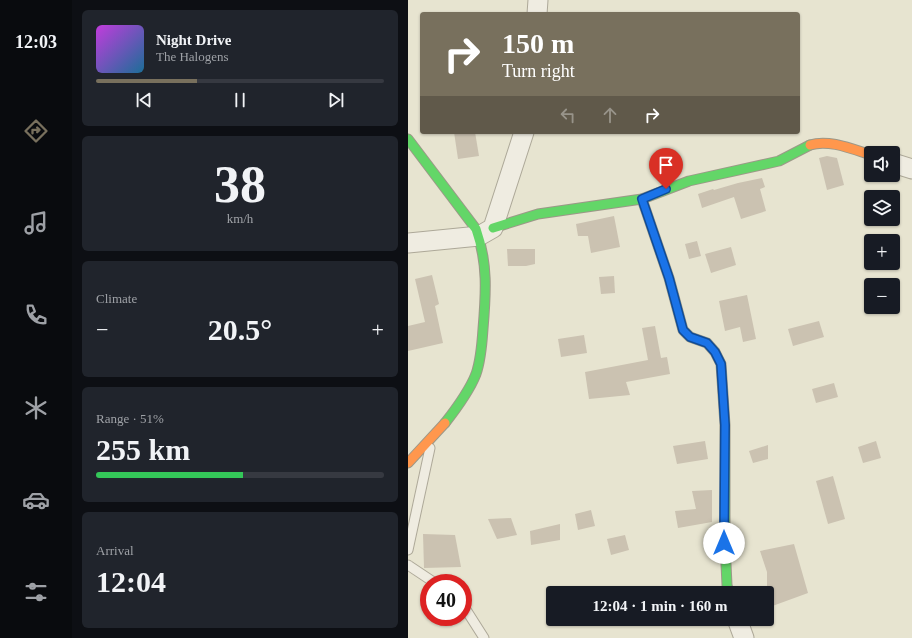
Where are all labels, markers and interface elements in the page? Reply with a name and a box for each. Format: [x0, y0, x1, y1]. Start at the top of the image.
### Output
icon: right [436, 28, 488, 80]
text: 150 m [502, 28, 574, 59]
text: 12:03 [15, 32, 57, 52]
text: Night Drive [156, 32, 231, 48]
text: The Halogens [156, 49, 229, 64]
text: Turn right [502, 61, 575, 81]
icon: previous [133, 89, 155, 111]
icon: pause [229, 89, 251, 111]
icon: next [325, 89, 347, 111]
icon: left [557, 104, 579, 126]
icon: ahead [599, 104, 621, 126]
icon: right [641, 104, 663, 126]
icon: directions [22, 117, 50, 145]
map controls [864, 146, 900, 314]
button: sound [864, 146, 900, 182]
pin [649, 148, 683, 189]
icon: arrive [655, 154, 677, 176]
text: 38 [214, 156, 266, 213]
button: layers [864, 190, 900, 226]
icon: music [22, 209, 50, 237]
text: km/h [227, 211, 253, 226]
button: + [864, 234, 900, 270]
button: − [864, 278, 900, 314]
text: Climate [96, 291, 137, 306]
icon: phone [22, 301, 50, 329]
text: 20.5° [208, 313, 272, 346]
text: − [96, 317, 108, 342]
text: + [372, 317, 384, 342]
icon: climate [22, 394, 50, 422]
text: Range · 51% [96, 411, 164, 426]
text: 255 km [96, 433, 190, 466]
icon: car [22, 486, 50, 514]
position arrow [703, 522, 745, 564]
text: Arrival [96, 543, 134, 558]
text: 12:04 [96, 565, 166, 598]
speed limit sign: 40 [420, 574, 472, 626]
icon: filters [22, 578, 50, 606]
text: 12:04 · 1 min · 160 m [593, 598, 728, 614]

